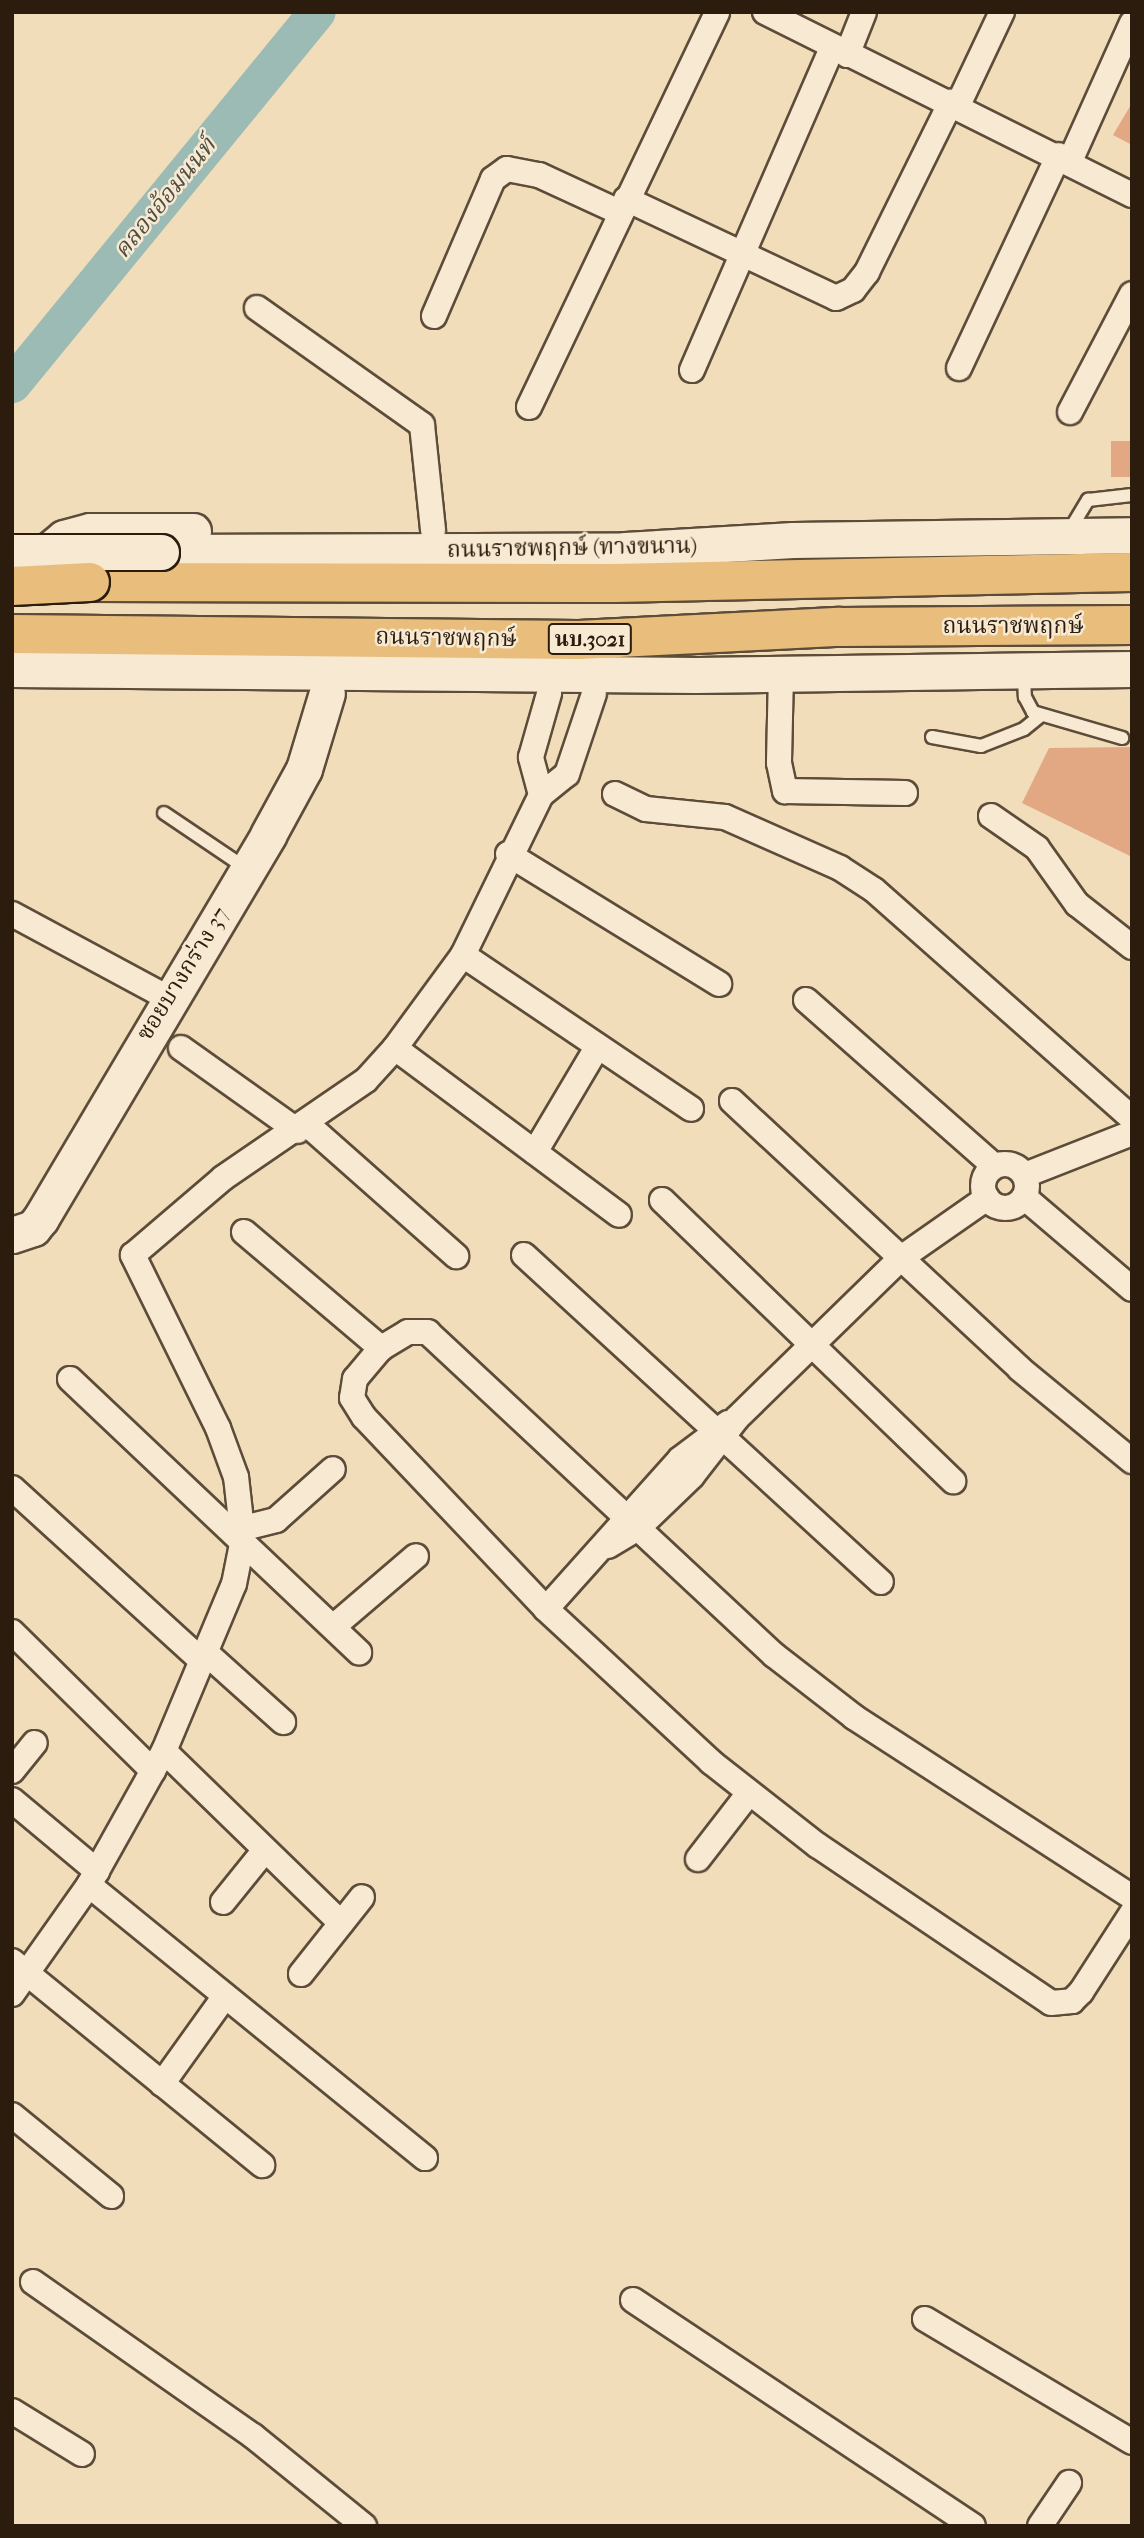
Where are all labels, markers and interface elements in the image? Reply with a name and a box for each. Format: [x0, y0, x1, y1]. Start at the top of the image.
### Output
water label: คลองอ้อมนนท์ [108, 132, 222, 264]
street label: ถนนราชพฤกษ์ (ทางขนาน) [447, 532, 697, 564]
street label: ถนนราชพฤกษ์ [942, 612, 1084, 640]
road number: นบ.3021 [546, 622, 634, 656]
street label: ถนนราชพฤกษ์ [375, 623, 517, 653]
street label: ซอยบางกร่าง 37 [131, 902, 235, 1046]

